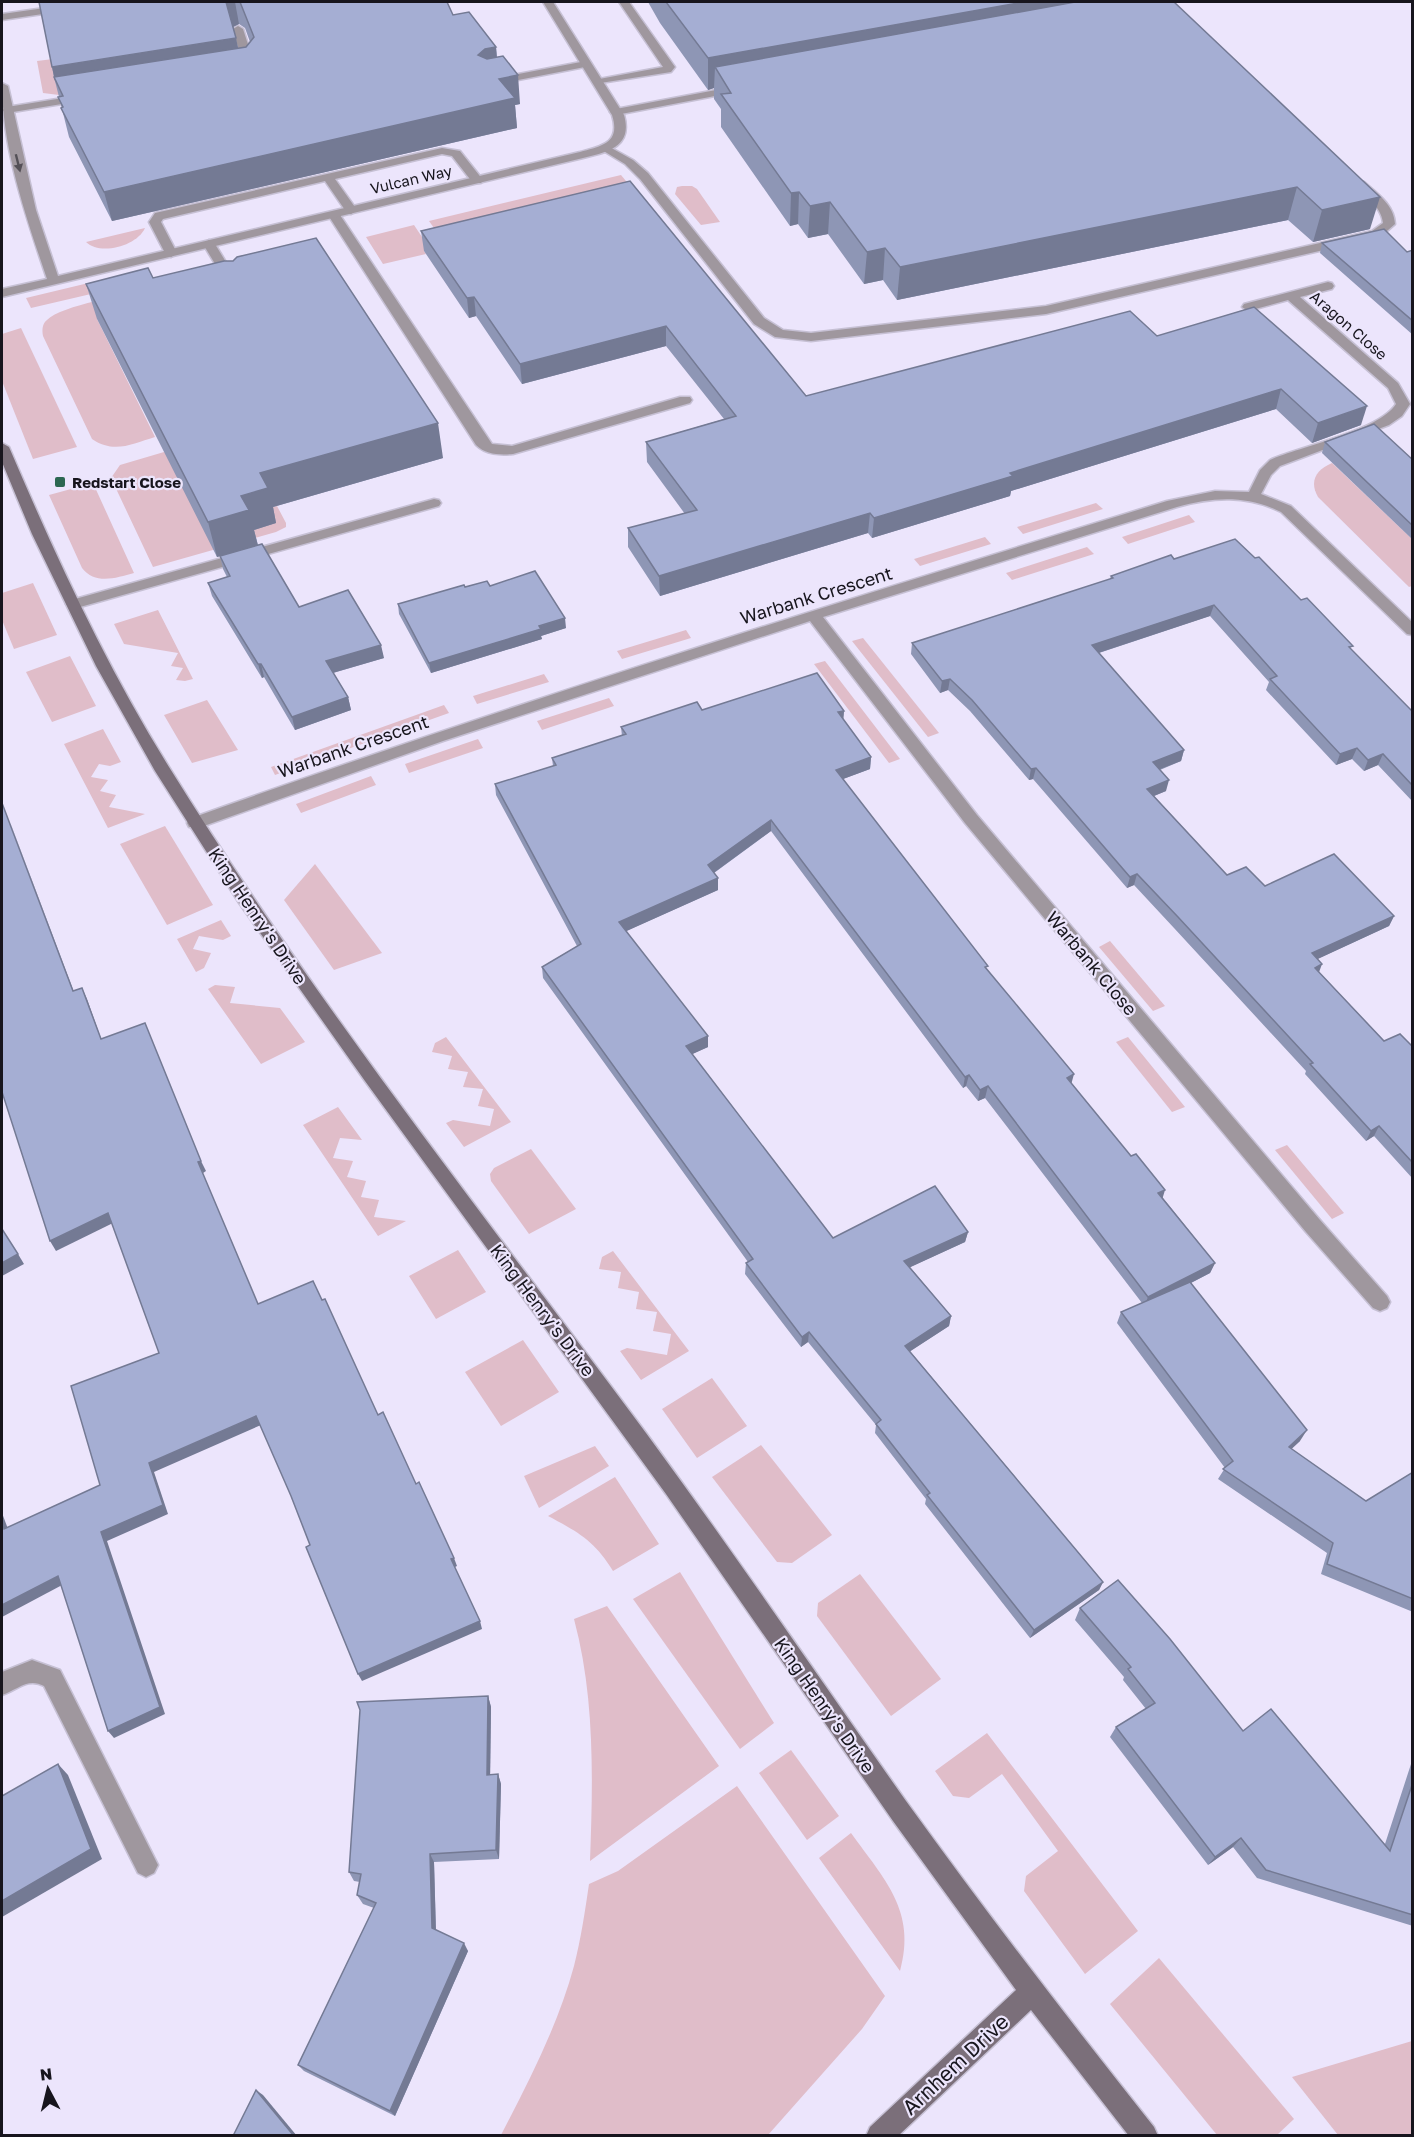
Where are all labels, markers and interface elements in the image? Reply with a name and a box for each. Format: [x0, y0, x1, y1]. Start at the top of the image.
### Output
one-way arrow [14, 154, 24, 173]
street label: Vulcan Way [368, 161, 454, 197]
street label: Aragon Close [1307, 287, 1391, 363]
place label: Redstart Close [72, 473, 181, 491]
marker: Redstart Close [53, 475, 67, 489]
street label: Warbank Crescent [737, 561, 895, 629]
street label: Warbank Crescent [275, 710, 431, 782]
street label: King Henry's Drive [204, 844, 312, 988]
street label: Warbank Close [1042, 906, 1142, 1020]
street label: King Henry's Drive [486, 1239, 600, 1381]
street label: King Henry's Drive [770, 1633, 880, 1777]
street label: Arnhem Drive [896, 2008, 1014, 2120]
north arrow [18, 2059, 78, 2119]
text: N [39, 2063, 53, 2085]

